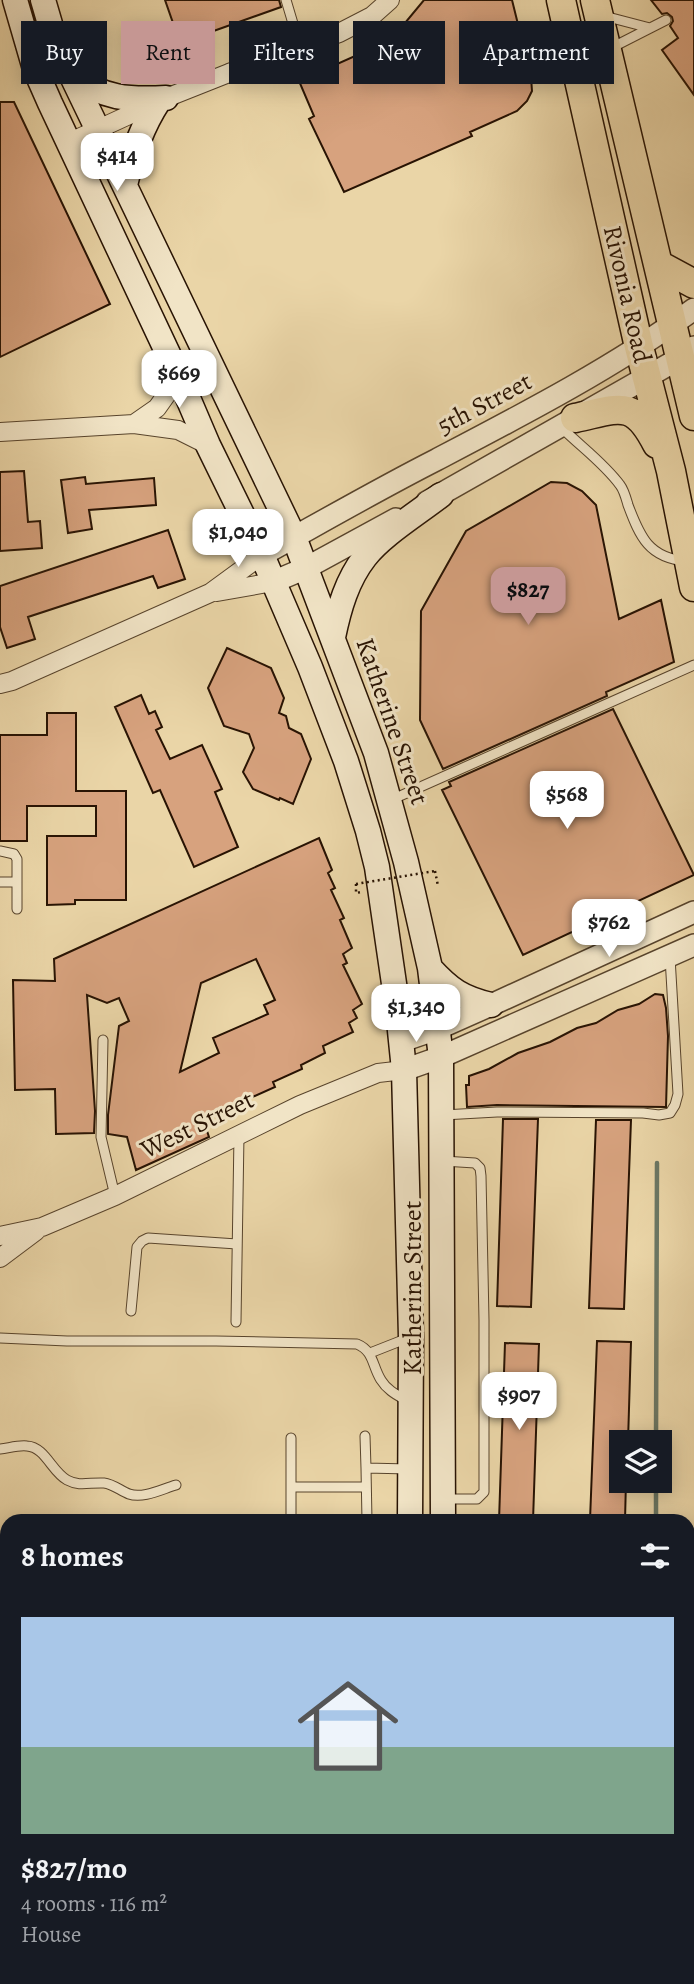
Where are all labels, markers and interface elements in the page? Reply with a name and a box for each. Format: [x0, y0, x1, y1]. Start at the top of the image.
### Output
chip: Buy [21, 21, 107, 84]
chip: Rent [121, 21, 215, 84]
chip: Filters [229, 21, 339, 84]
chip: New [353, 21, 445, 84]
chip: Apartment [459, 21, 614, 84]
pin: $414 [76, 134, 158, 193]
text: $414 [97, 140, 137, 171]
street label: Rivonia Road [595, 222, 660, 366]
pin: $669 [138, 350, 220, 410]
text: $669 [158, 357, 200, 388]
street label: 5th Street [431, 364, 538, 443]
pin: $1,040 [181, 510, 295, 569]
text: $1,040 [208, 516, 268, 547]
pin: $827 [487, 568, 569, 627]
text: $827 [507, 574, 549, 605]
street label: Katherine Street [348, 633, 438, 810]
pin: $568 [526, 772, 608, 831]
text: $568 [546, 778, 588, 809]
pin: $762 [568, 900, 650, 959]
text: $762 [588, 906, 630, 937]
pin: $1,340 [359, 984, 473, 1044]
text: $1,340 [387, 991, 445, 1022]
street label: West Street [134, 1082, 260, 1167]
street label: Katherine Street [395, 1200, 430, 1375]
pin: $907 [478, 1372, 560, 1432]
text: $907 [498, 1379, 540, 1410]
map controls [609, 1430, 672, 1493]
button: layers [609, 1430, 672, 1493]
text: 8 homes [21, 1536, 124, 1576]
icon: filters [636, 1537, 674, 1575]
icon: home [285, 1663, 411, 1789]
text: $827/mo [21, 1848, 127, 1888]
text: 4 rooms · 116 m² [21, 1888, 167, 1919]
text: House [21, 1919, 81, 1950]

